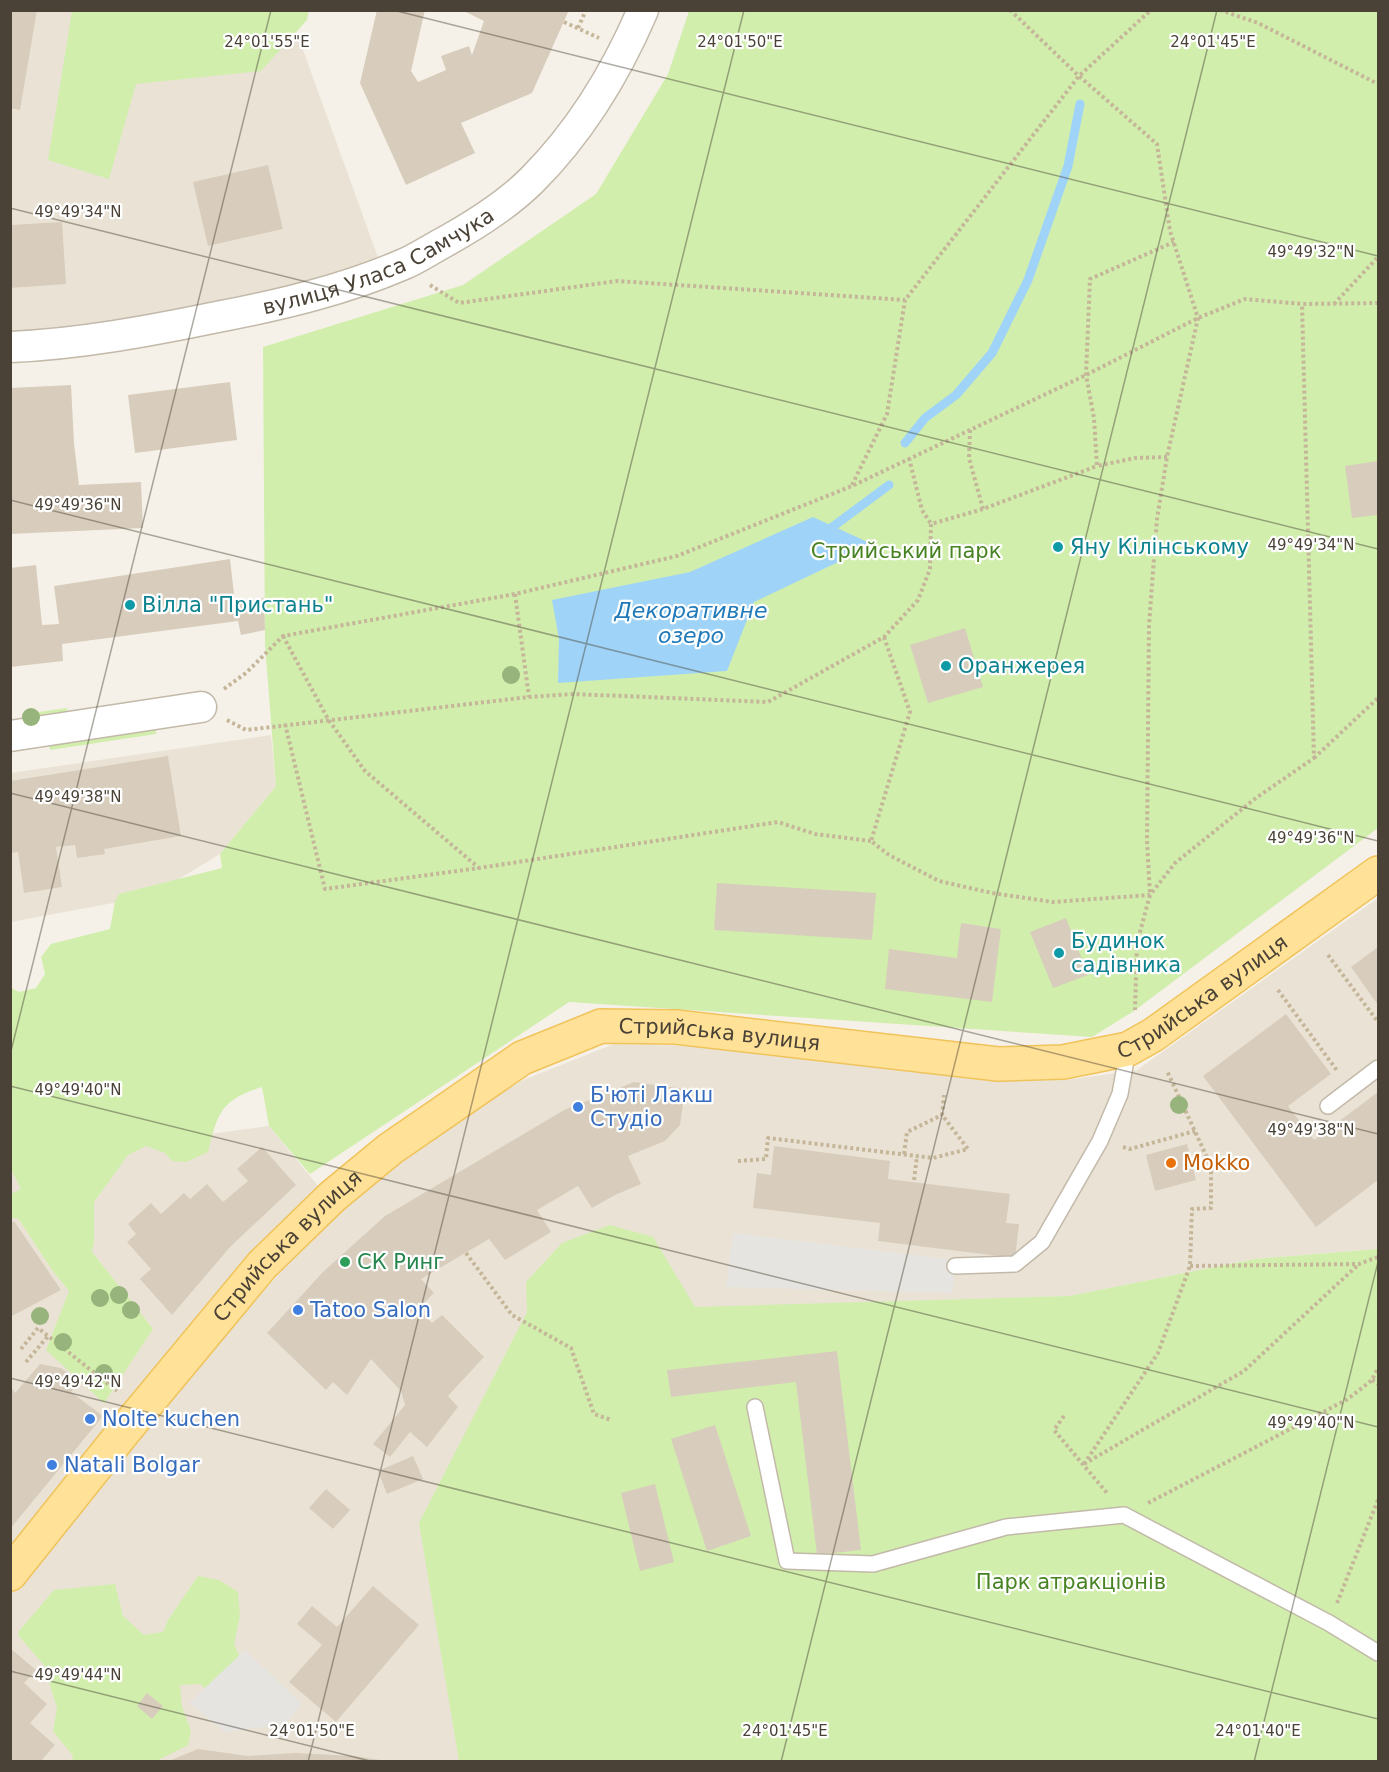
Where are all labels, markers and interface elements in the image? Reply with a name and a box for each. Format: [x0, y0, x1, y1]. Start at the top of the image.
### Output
text: 24°01'55"E [224, 33, 310, 51]
text: 24°01'50"E [697, 33, 783, 51]
text: 24°01'45"E [1170, 33, 1256, 51]
text: 49°49'34"N [34, 203, 122, 221]
street label: вулиця Уласа Самчука [260, 203, 499, 319]
text: 49°49'32"N [1267, 243, 1355, 261]
text: 49°49'36"N [34, 496, 122, 514]
place label: Яну Кілінському [1070, 535, 1249, 559]
text: 49°49'34"N [1267, 536, 1355, 554]
park label: Стрийський парк [811, 539, 1001, 563]
marker: Яну Кілінському [1051, 540, 1065, 554]
place label: Вілла "Пристань" [142, 593, 333, 617]
marker: Вілла "Пристань" [123, 598, 137, 612]
water label: Декоративне озеро [614, 598, 767, 648]
place label: Оранжерея [958, 654, 1085, 678]
marker: Оранжерея [939, 659, 953, 673]
text: 49°49'38"N [34, 788, 122, 806]
text: 49°49'36"N [1267, 829, 1355, 847]
place label: Будинок садівника [1071, 929, 1181, 977]
street label: Стрийська вулиця [1115, 930, 1292, 1063]
marker: Будинок садівника [1052, 946, 1066, 960]
street label: Стрийська вулиця [618, 1014, 822, 1055]
text: 49°49'40"N [34, 1081, 122, 1099]
place label: Б'юті Лакш Студіо [590, 1083, 713, 1131]
marker: Б'юті Лакш Студіо [571, 1100, 585, 1114]
text: 49°49'38"N [1267, 1121, 1355, 1139]
place label: Mokko [1183, 1151, 1250, 1175]
marker: Mokko [1164, 1156, 1178, 1170]
street label: Стрийська вулиця [208, 1165, 367, 1327]
place label: СК Ринг [357, 1250, 444, 1274]
marker: СК Ринг [338, 1255, 352, 1269]
place label: Tatoo Salon [309, 1298, 431, 1322]
marker: Tatoo Salon [291, 1303, 305, 1317]
text: 49°49'42"N [34, 1373, 122, 1391]
place label: Nolte kuchen [102, 1407, 240, 1431]
marker: Nolte kuchen [83, 1412, 97, 1426]
text: 49°49'40"N [1267, 1414, 1355, 1432]
place label: Natali Bolgar [64, 1453, 200, 1477]
marker: Natali Bolgar [45, 1458, 59, 1472]
park label: Парк атракціонів [976, 1570, 1166, 1594]
text: 49°49'44"N [34, 1666, 122, 1684]
text: 24°01'50"E [269, 1722, 355, 1740]
text: 24°01'45"E [742, 1722, 828, 1740]
text: 24°01'40"E [1215, 1722, 1301, 1740]

